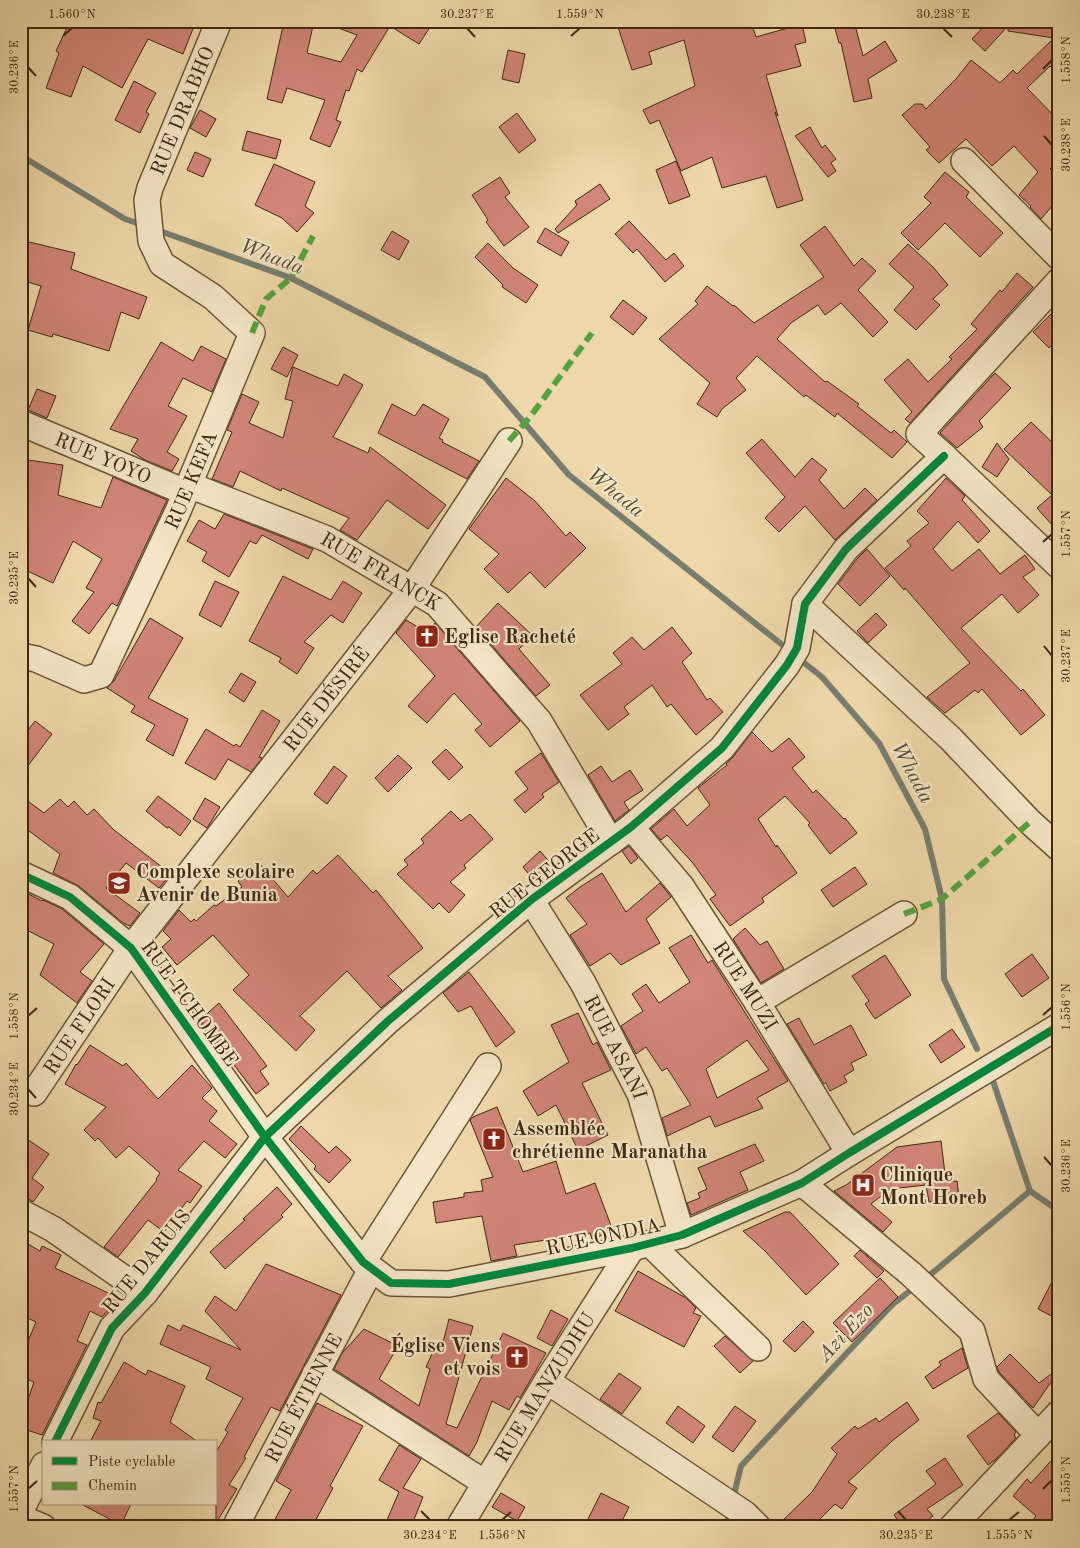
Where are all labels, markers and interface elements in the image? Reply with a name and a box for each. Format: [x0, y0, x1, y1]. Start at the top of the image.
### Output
text: 1.560°N [48, 8, 96, 21]
text: 1.559°N [556, 8, 604, 21]
text: 30.237°E [440, 9, 494, 21]
text: 30.238°E [916, 9, 970, 21]
text: 1.558°N [1060, 36, 1073, 84]
text: 30.236°E [9, 40, 21, 94]
street label: RUE DRABHO [148, 44, 219, 179]
text: 30.238°E [1061, 118, 1073, 172]
water label: Whada [236, 236, 307, 279]
street label: RUE KEFA [163, 429, 222, 533]
street label: RUE YOYO [51, 430, 153, 488]
water label: Whada [582, 464, 648, 522]
text: 1.557°N [1060, 510, 1073, 558]
street label: RUE FRANCK [317, 530, 444, 616]
text: 30.235°E [8, 551, 21, 605]
church icon: Eglise Racheté [414, 623, 440, 649]
place label: Eglise Racheté [444, 628, 576, 648]
text: 30.237°E [1061, 629, 1073, 683]
street label: RUE DÉSIRÉ [281, 642, 374, 756]
water label: Whada [887, 738, 937, 807]
street label: RUE GEORGE [487, 826, 604, 923]
place label: Complexe scolaire Avenir de Bunia [136, 863, 295, 906]
school or university icon: Complexe scolaire Avenir de Bunia [106, 870, 132, 896]
street label: RUE TCHOMBE [136, 937, 241, 1071]
street label: RUE MUZI [708, 938, 780, 1035]
street label: RUE FLORI [41, 975, 120, 1079]
text: 1.556°N [1060, 983, 1073, 1031]
text: 1.558°N [8, 992, 21, 1040]
street label: RUE ASANI [579, 993, 649, 1102]
text: 30.234°E [9, 1062, 21, 1116]
place label: Assemblée chrétienne Maranatha [512, 1120, 707, 1163]
church icon: Assemblée chrétienne Maranatha [481, 1126, 507, 1152]
text: 30.236°E [1061, 1139, 1073, 1193]
place label: Clinique Mont Horeb [880, 1166, 987, 1209]
hospital icon: Clinique Mont Horeb [850, 1172, 876, 1198]
street label: RUE DARUIS [100, 1206, 196, 1318]
street label: RUE ONDIA [544, 1216, 663, 1260]
water label: Azi Ezo [813, 1300, 878, 1367]
street label: RUE MANZUDHU [492, 1309, 600, 1466]
street label: RUE ÉTIENNE [263, 1331, 347, 1467]
place label: Église Viens et vois [390, 1332, 500, 1380]
church icon: Église Viens et vois [504, 1344, 530, 1370]
legend [42, 1440, 218, 1506]
text: Piste cyclable [88, 1455, 176, 1470]
text: 1.555°N [1060, 1456, 1073, 1504]
text: 1.557°N [8, 1465, 21, 1513]
text: Chemin [88, 1479, 137, 1494]
text: 1.556°N [478, 1529, 526, 1542]
text: 30.235°E [879, 1529, 933, 1542]
text: 1.555°N [985, 1529, 1033, 1542]
text: 30.234°E [403, 1530, 457, 1542]

